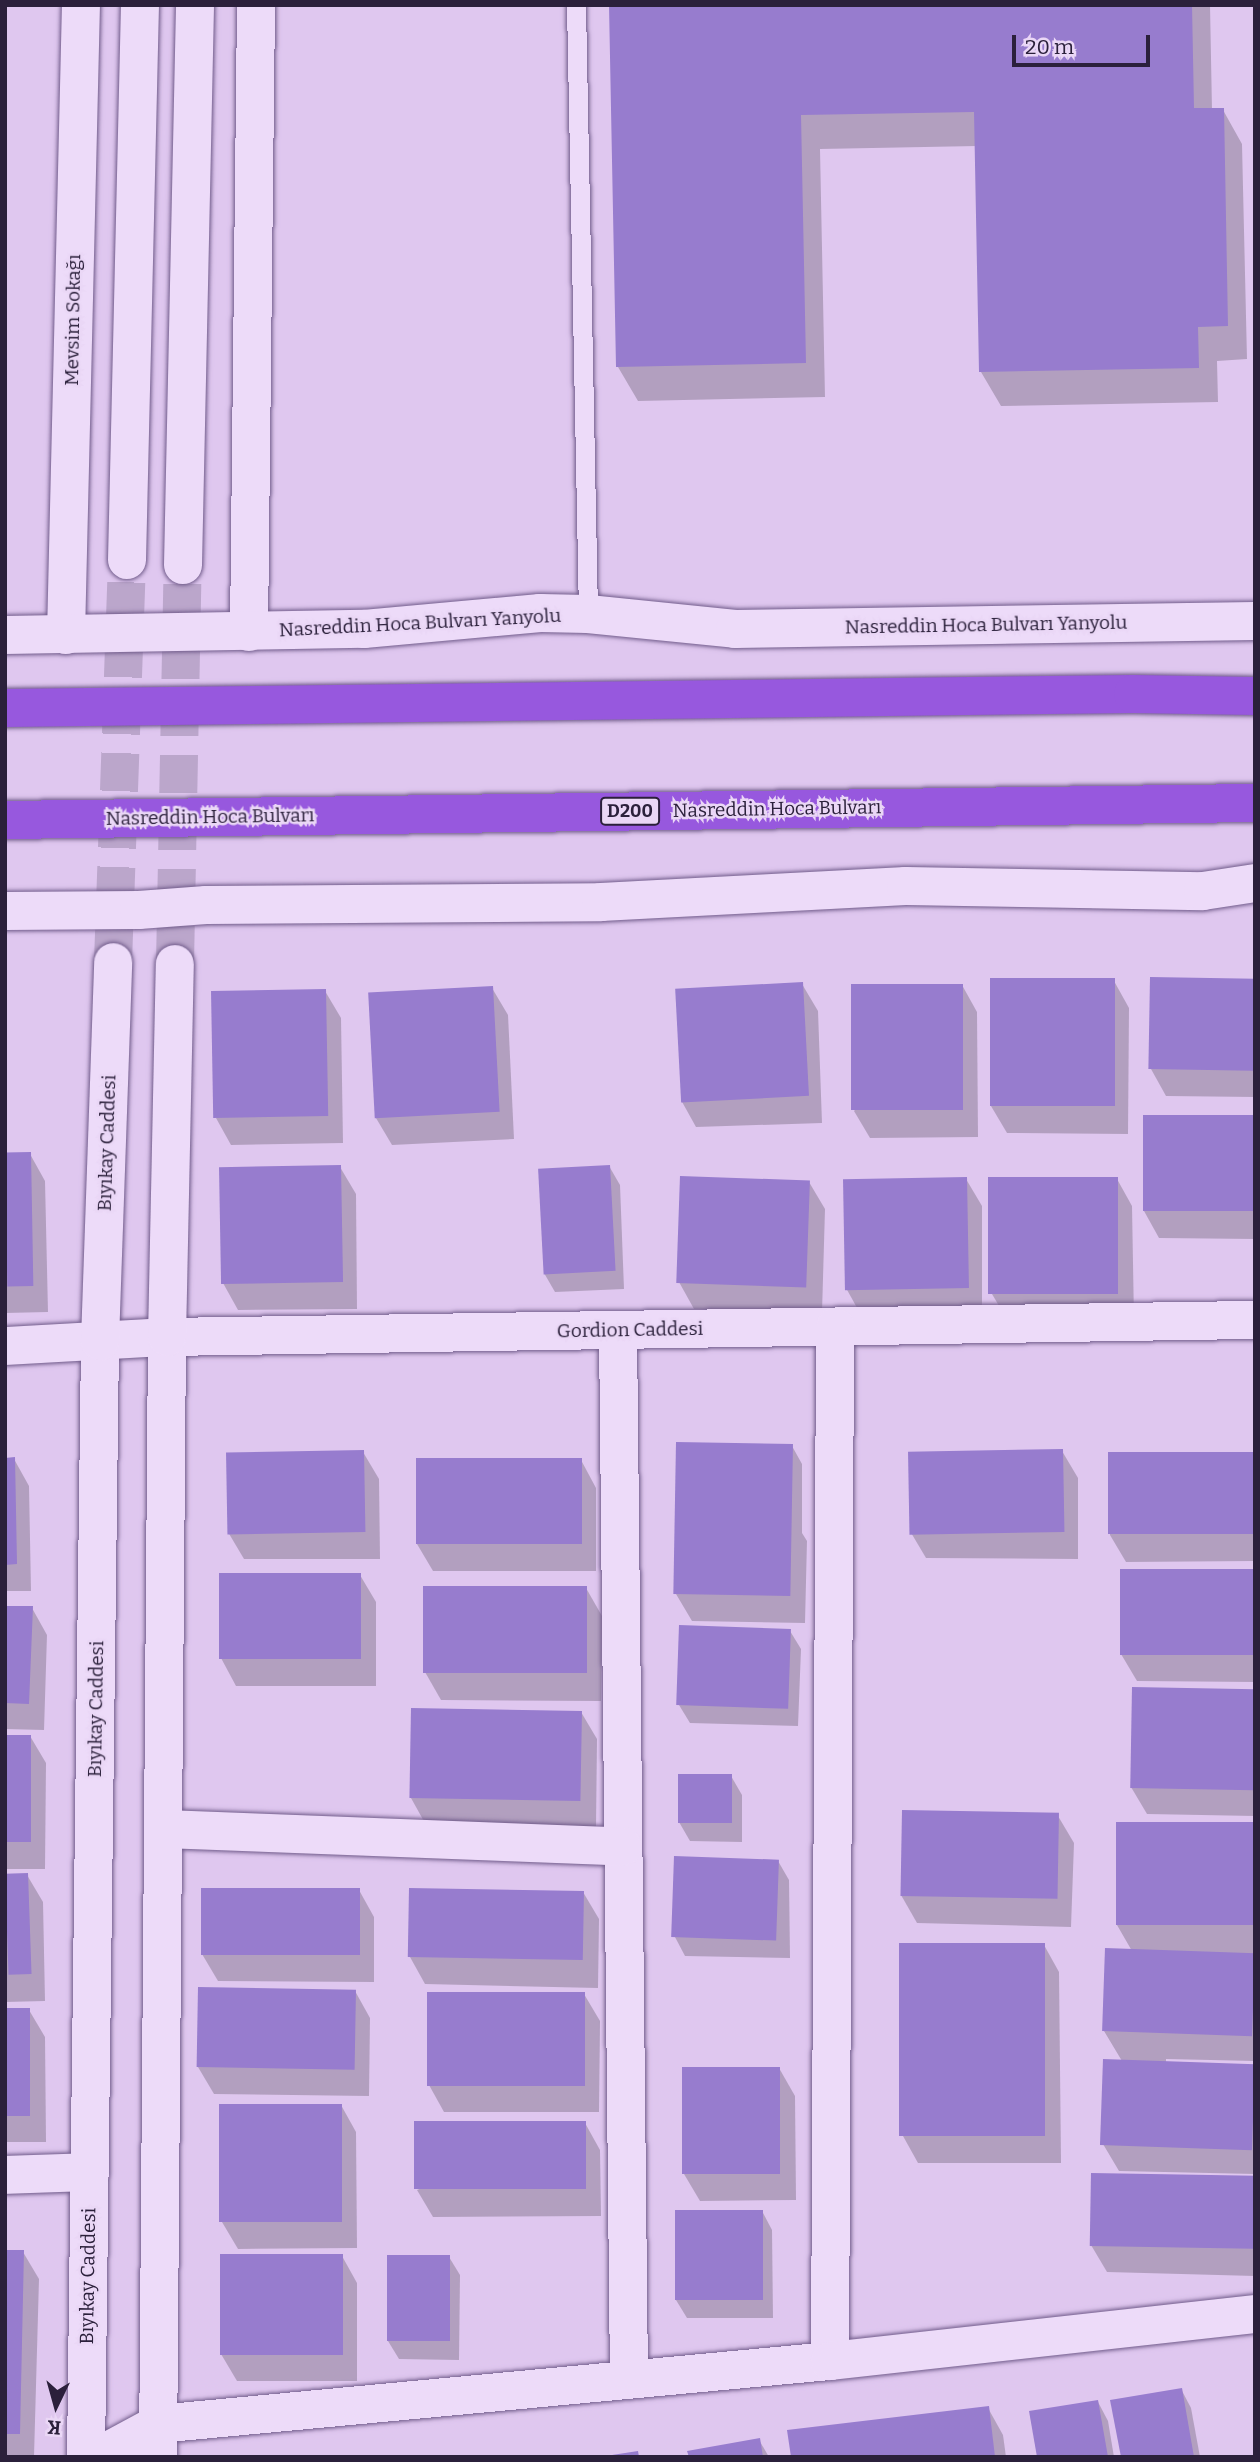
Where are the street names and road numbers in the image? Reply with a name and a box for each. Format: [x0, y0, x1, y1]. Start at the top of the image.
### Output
street label: Mevsim Sokağı [60, 254, 86, 386]
street label: Nasreddin Hoca Bulvarı Yanyolu [278, 604, 562, 642]
street label: Nasreddin Hoca Bulvarı Yanyolu [845, 611, 1127, 639]
road number: D200 [598, 796, 662, 826]
street label: Nasreddin Hoca Bulvarı [673, 796, 881, 822]
street label: Nasreddin Hoca Bulvarı [106, 804, 314, 830]
street label: Bıyıkay Caddesi [93, 1074, 121, 1212]
street label: Gordion Caddesi [557, 1317, 703, 1343]
street label: Bıyıkay Caddesi [83, 1641, 109, 1777]
street label: Bıyıkay Caddesi [75, 2208, 101, 2344]

